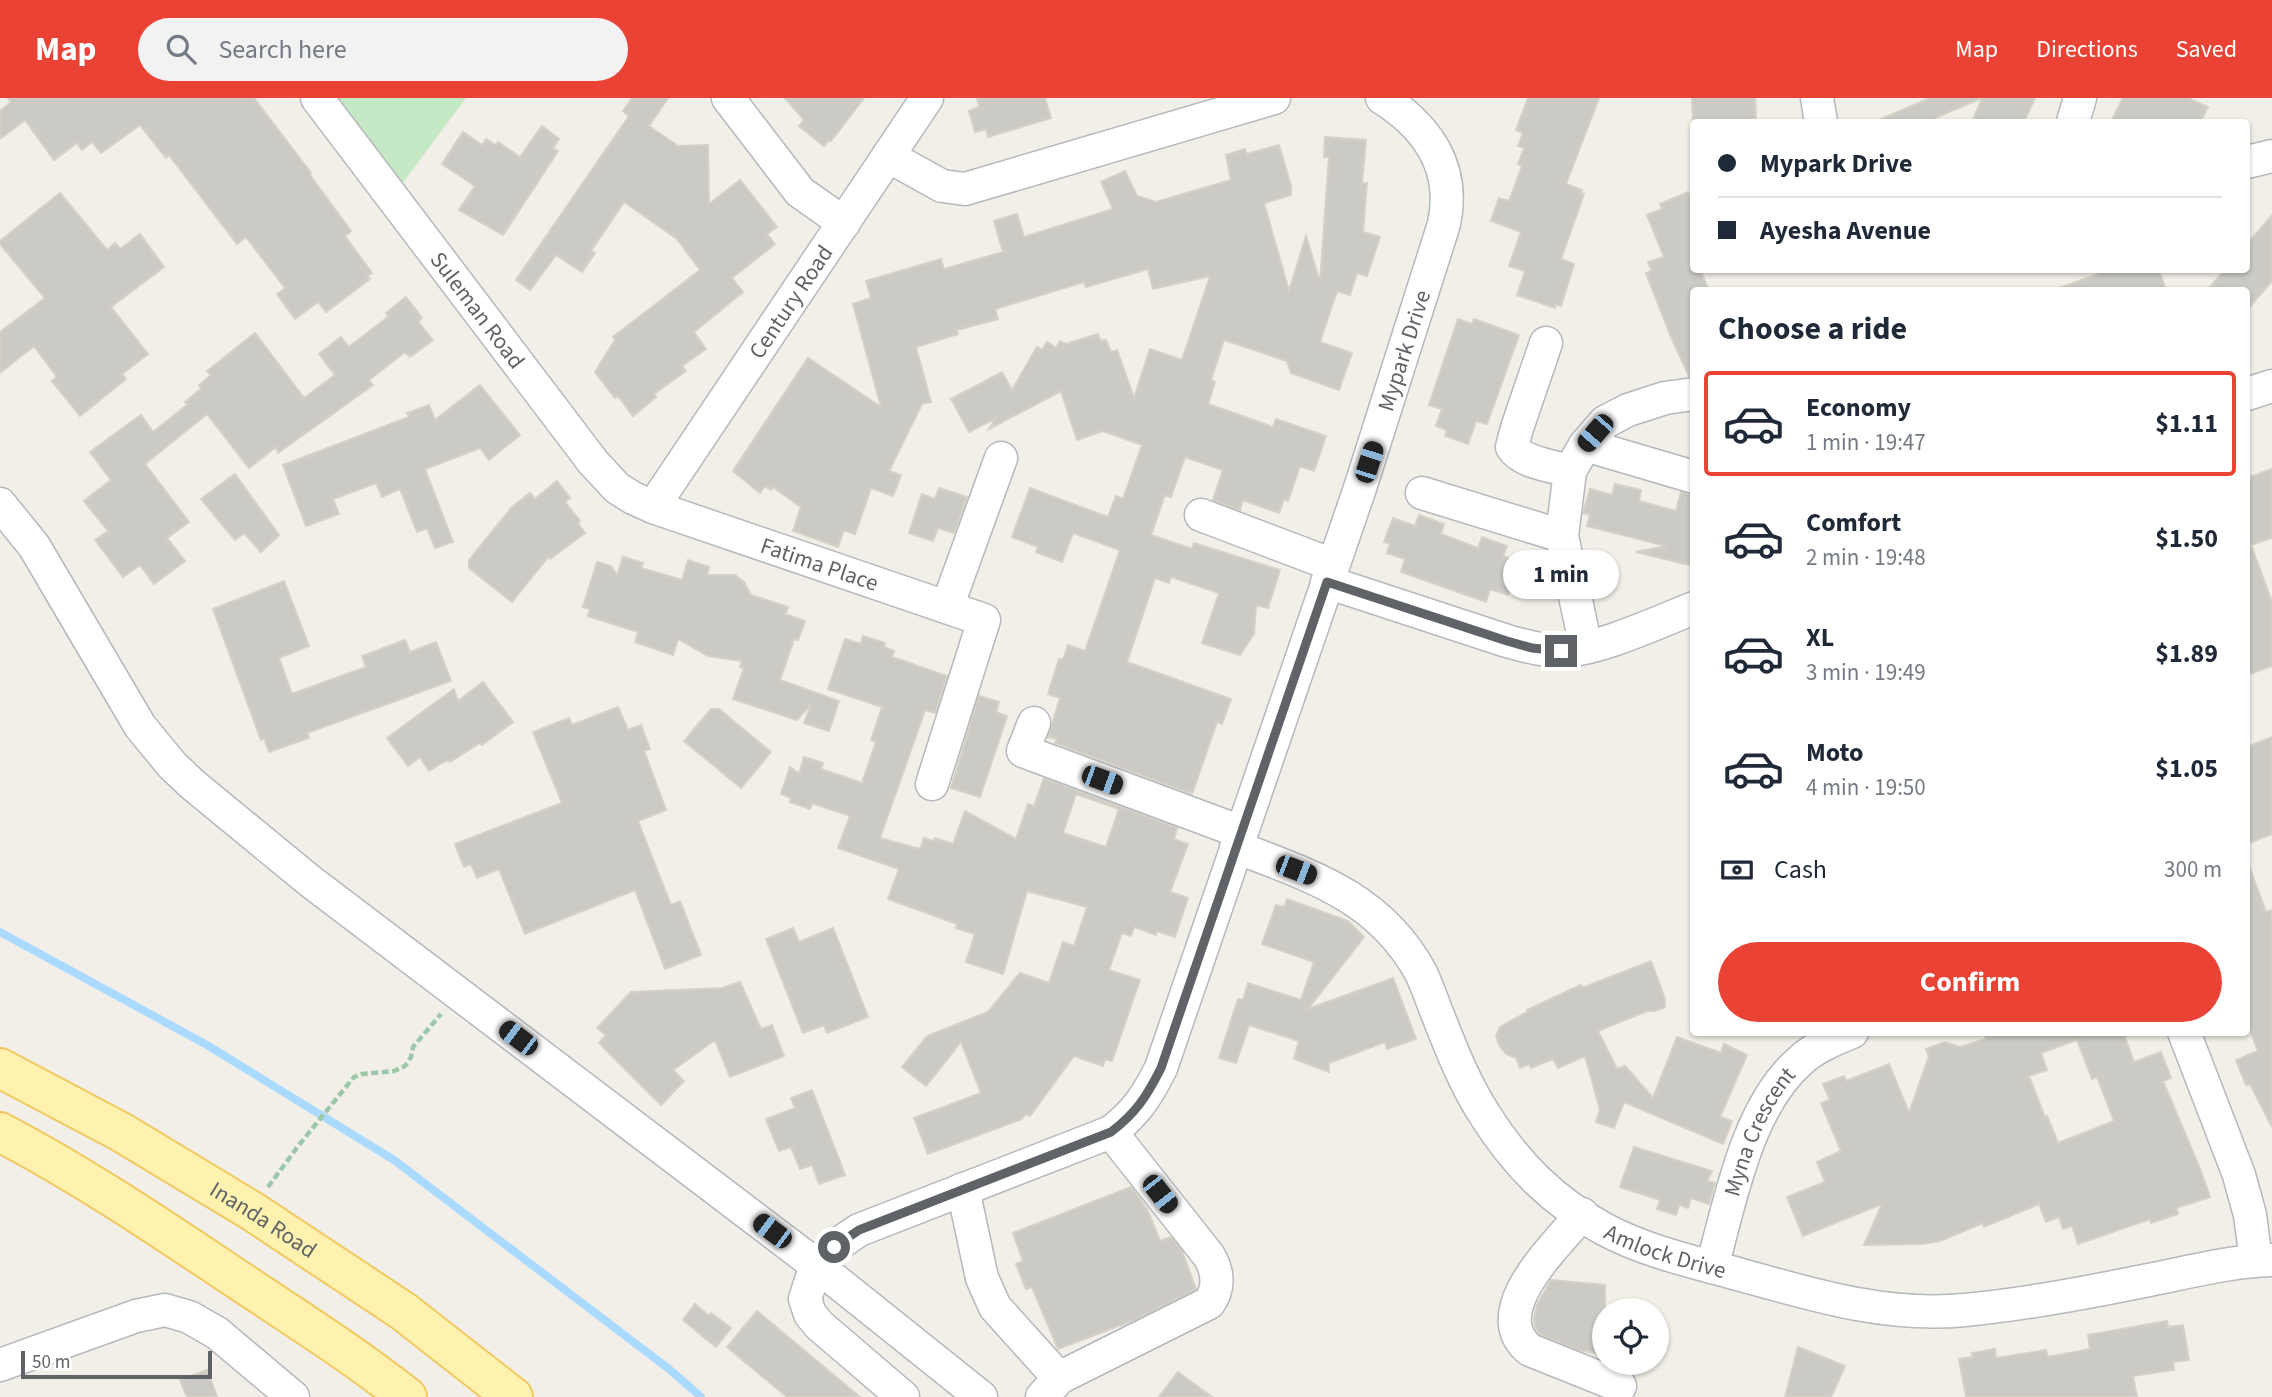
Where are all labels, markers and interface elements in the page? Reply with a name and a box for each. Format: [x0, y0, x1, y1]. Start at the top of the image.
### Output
search box [138, 18, 628, 81]
text: Map [35, 26, 96, 73]
icon: search [162, 30, 200, 68]
text: Search here [218, 31, 347, 68]
text: Map [1955, 32, 1998, 67]
text: Directions [2036, 32, 2138, 67]
text: Saved [2176, 32, 2237, 67]
text: Mypark Drive [1760, 145, 1912, 182]
text: Ayesha Avenue [1760, 212, 1931, 249]
street label: Century Road [740, 238, 841, 365]
street label: Suleman Road [422, 244, 533, 375]
street label: Mypark Drive [1369, 286, 1438, 415]
text: Choose a ride [1718, 306, 1907, 352]
text: Economy [1806, 389, 1911, 426]
icon: car [1722, 392, 1785, 455]
text: $1.11 [2155, 405, 2218, 442]
car [1574, 410, 1617, 456]
text: 1 min · 19:47 [1806, 426, 1926, 459]
car [1353, 439, 1386, 485]
text: Comfort [1806, 504, 1901, 541]
icon: car [1722, 507, 1785, 570]
text: $1.50 [2155, 520, 2218, 557]
street label: Fatima Place [756, 528, 883, 599]
text: 2 min · 19:48 [1806, 541, 1926, 574]
callout: 1 min [1503, 550, 1619, 598]
text: 1 min [1533, 558, 1589, 591]
text: XL [1806, 619, 1834, 656]
icon: car [1722, 622, 1785, 685]
route end [1545, 635, 1577, 667]
text: $1.89 [2155, 635, 2218, 672]
text: 3 min · 19:49 [1806, 656, 1926, 689]
text: Moto [1806, 734, 1863, 771]
icon: car [1722, 737, 1785, 800]
text: $1.05 [2155, 750, 2218, 787]
car [1079, 763, 1126, 797]
text: 4 min · 19:50 [1806, 771, 1926, 804]
icon: cash [1718, 851, 1756, 889]
text: Cash [1774, 851, 1827, 888]
car [1273, 853, 1320, 887]
text: 300 m [2164, 853, 2222, 886]
button: Confirm [1718, 942, 2222, 1022]
car [495, 1017, 542, 1059]
street label: Myna Crescent [1715, 1059, 1803, 1200]
car [1139, 1171, 1182, 1217]
street label: Inanda Road [204, 1173, 323, 1266]
car [749, 1210, 796, 1252]
street label: Amlock Drive [1599, 1215, 1730, 1287]
route start [818, 1231, 850, 1263]
map controls [1592, 1298, 1669, 1375]
button: locate [1592, 1298, 1669, 1375]
scale bar [21, 1348, 212, 1380]
text: 50 m [32, 1349, 70, 1376]

